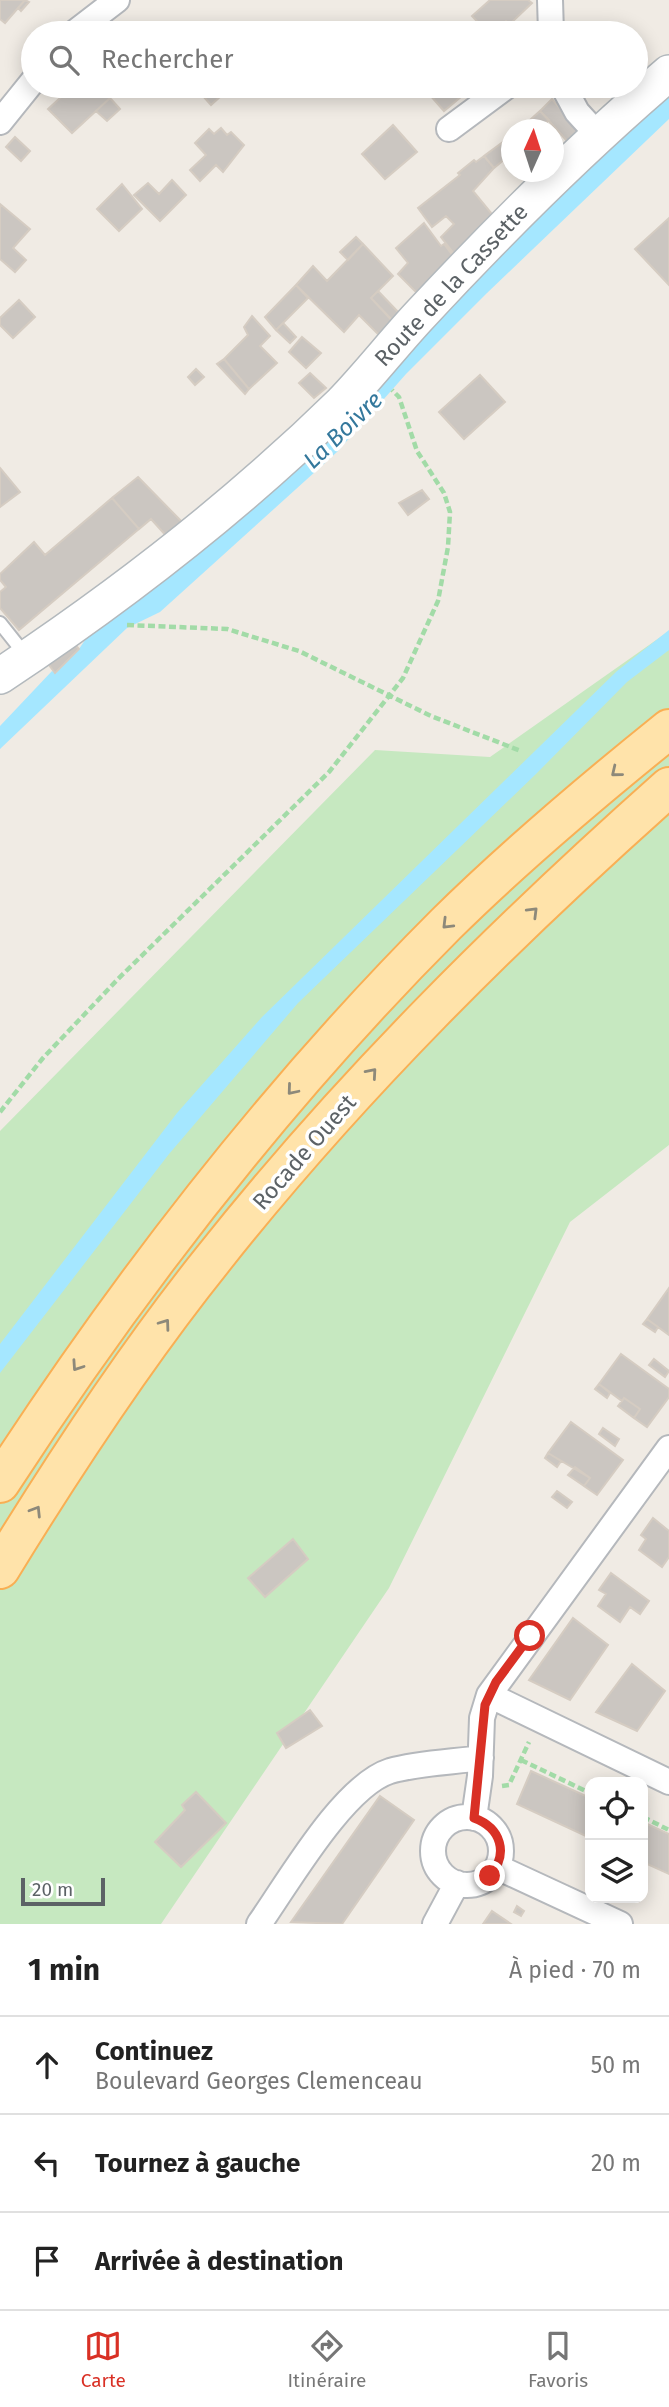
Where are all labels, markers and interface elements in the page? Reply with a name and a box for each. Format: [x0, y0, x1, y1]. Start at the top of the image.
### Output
search box [21, 21, 648, 98]
icon: search [45, 41, 83, 79]
text: Rechercher [101, 44, 233, 75]
north arrow [501, 119, 564, 182]
street label: Route de la Cassette [368, 198, 534, 372]
water label: La Boivre [298, 386, 388, 474]
one-way arrow [611, 764, 624, 776]
one-way arrow [525, 908, 538, 921]
one-way arrow [442, 915, 455, 928]
one-way arrow [364, 1068, 376, 1081]
one-way arrow [288, 1082, 300, 1095]
street label: Rocade Ouest [246, 1088, 362, 1215]
one-way arrow [157, 1319, 169, 1332]
one-way arrow [73, 1359, 86, 1372]
one-way arrow [27, 1505, 40, 1518]
route start [514, 1620, 545, 1651]
map controls [585, 1777, 648, 1903]
button: locate [585, 1777, 648, 1840]
button: layers [585, 1840, 648, 1903]
route end [474, 1860, 505, 1891]
scale bar [21, 1875, 105, 1907]
text: 20 m [32, 1878, 73, 1901]
text: 1 min [28, 1952, 100, 1988]
text: À pied · 70 m [509, 1956, 641, 1984]
text: Continuez [95, 2036, 213, 2067]
icon: ahead [28, 2046, 66, 2084]
text: 50 m [591, 2051, 641, 2079]
text: Boulevard Georges Clemenceau [95, 2067, 423, 2095]
icon: left [28, 2144, 66, 2182]
text: Tournez à gauche [95, 2148, 300, 2179]
text: 20 m [591, 2149, 641, 2177]
icon: arrive [28, 2242, 66, 2280]
text: Arrivée à destination [95, 2246, 344, 2277]
tab: Carte [81, 2327, 126, 2392]
tab: Itinéraire [288, 2327, 366, 2392]
tab: Favoris [528, 2327, 588, 2392]

